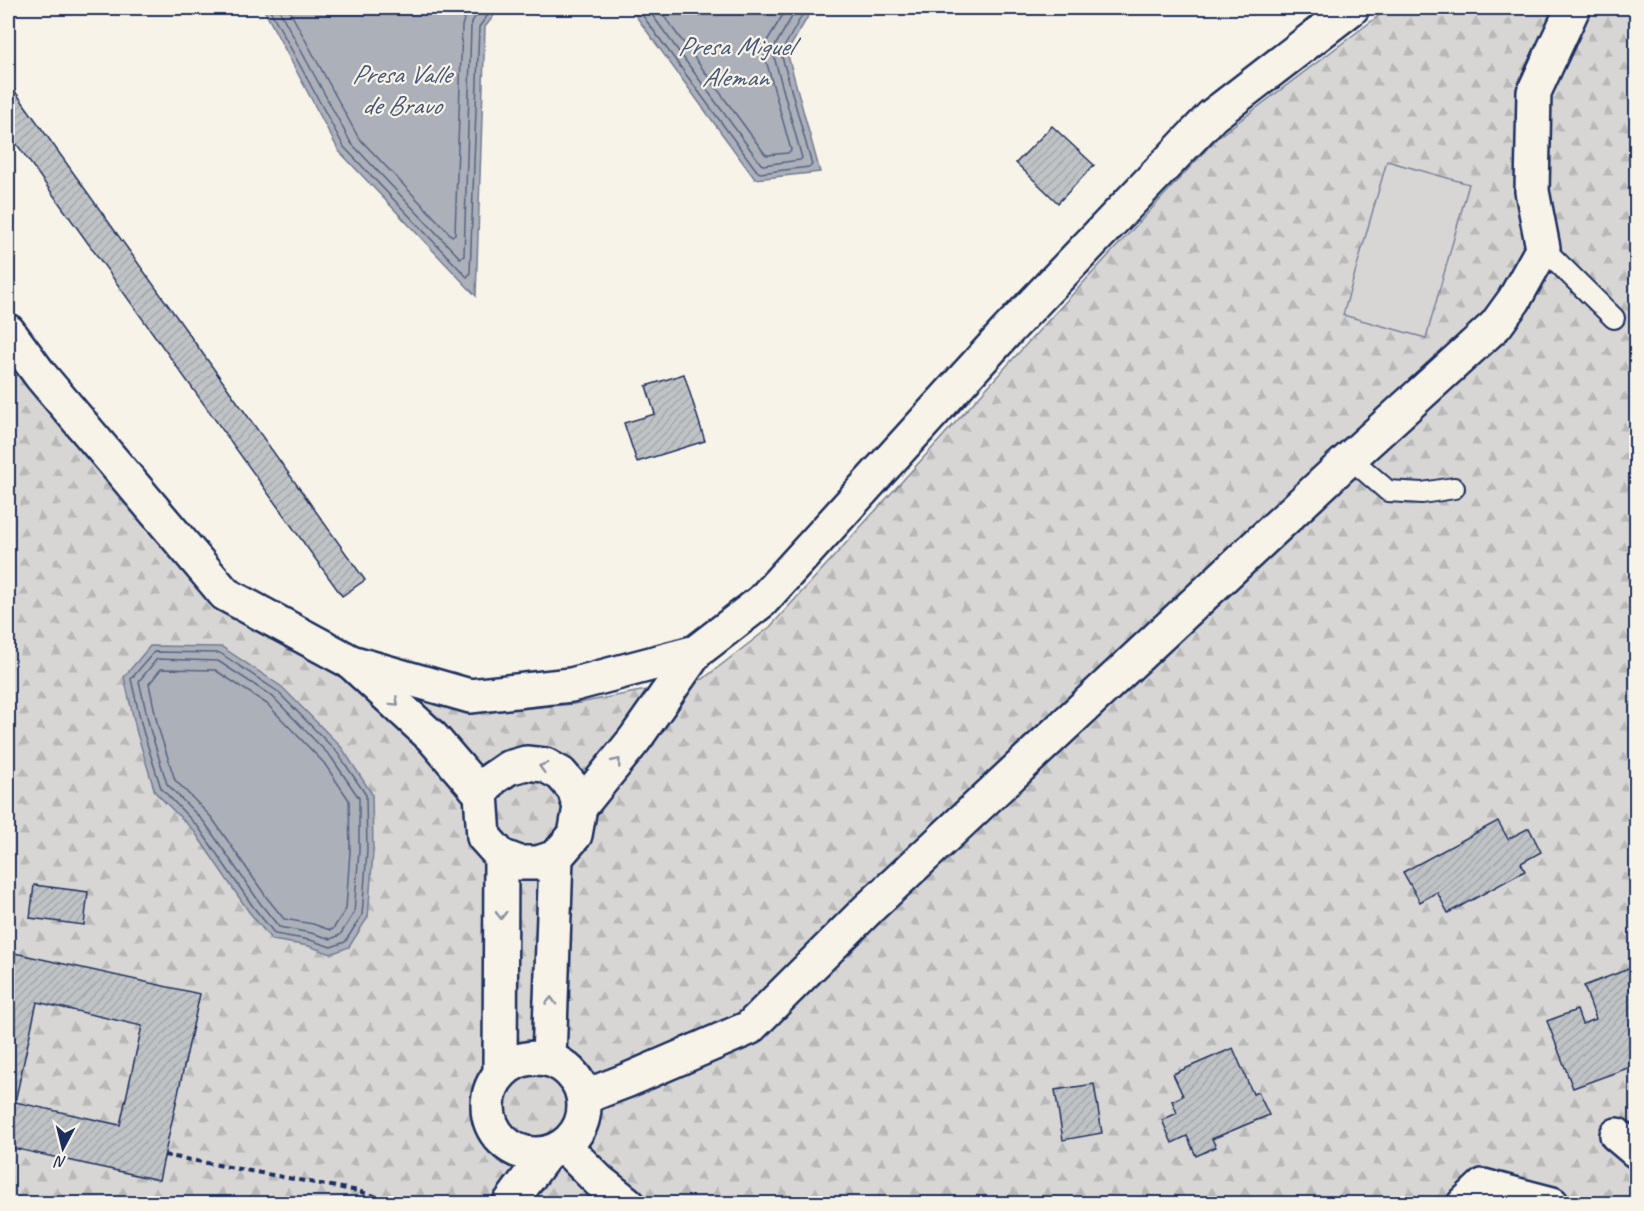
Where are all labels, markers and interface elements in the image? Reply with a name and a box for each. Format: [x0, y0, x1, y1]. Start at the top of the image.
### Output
water label: Presa Miguel Aleman [678, 29, 802, 94]
water label: Presa Valle de Bravo [352, 57, 455, 122]
one-way arrow [388, 695, 398, 706]
one-way arrow [609, 757, 620, 768]
one-way arrow [538, 762, 549, 774]
one-way arrow [495, 910, 507, 919]
one-way arrow [545, 996, 558, 1005]
north arrow [33, 1118, 93, 1178]
text: N [52, 1151, 67, 1172]

